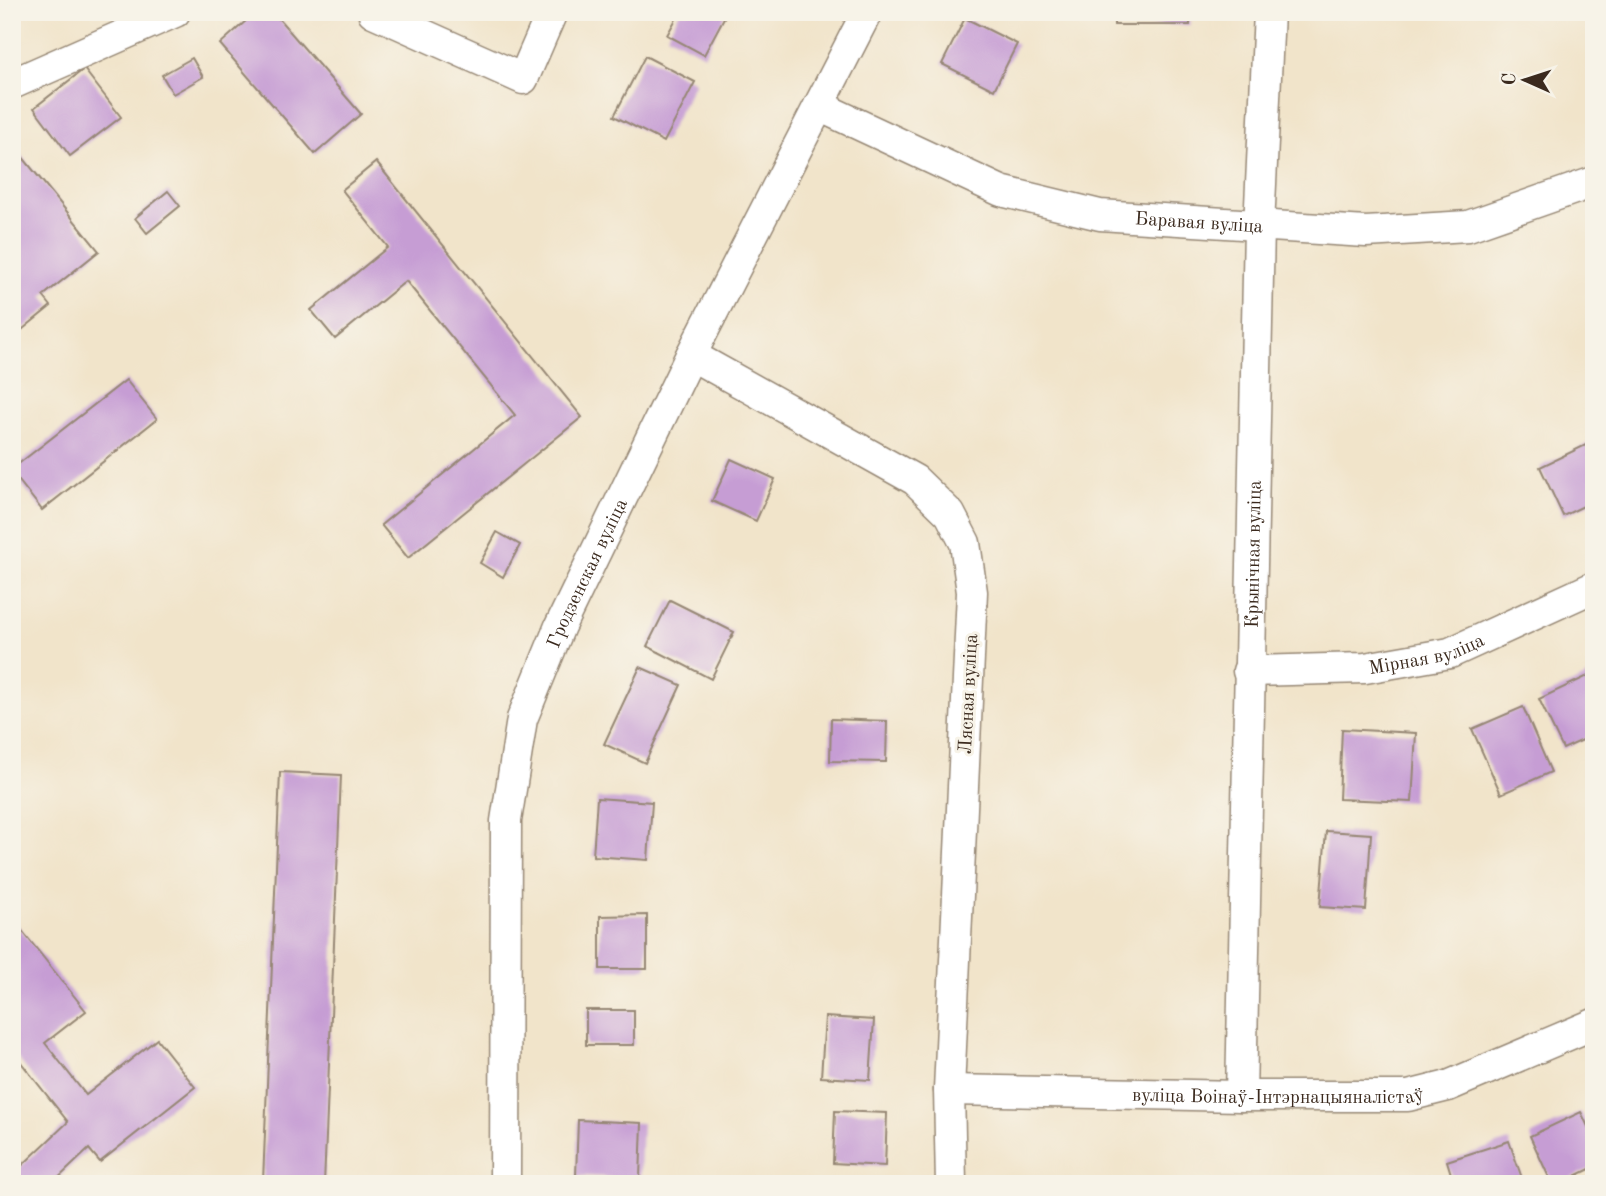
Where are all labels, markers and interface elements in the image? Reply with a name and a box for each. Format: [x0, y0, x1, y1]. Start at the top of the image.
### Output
north arrow [1490, 46, 1560, 116]
text: С [1501, 72, 1520, 86]
street label: Баравая вуліца [1134, 210, 1264, 237]
street label: Крынічная вуліца [1244, 479, 1266, 628]
street label: Гродзенская вуліца [545, 496, 632, 651]
street label: Мірная вуліца [1367, 631, 1488, 679]
street label: Лясная вуліца [957, 633, 982, 755]
street label: вуліца Воінаў-Інтэрнацыяналістаў [1132, 1085, 1426, 1109]

